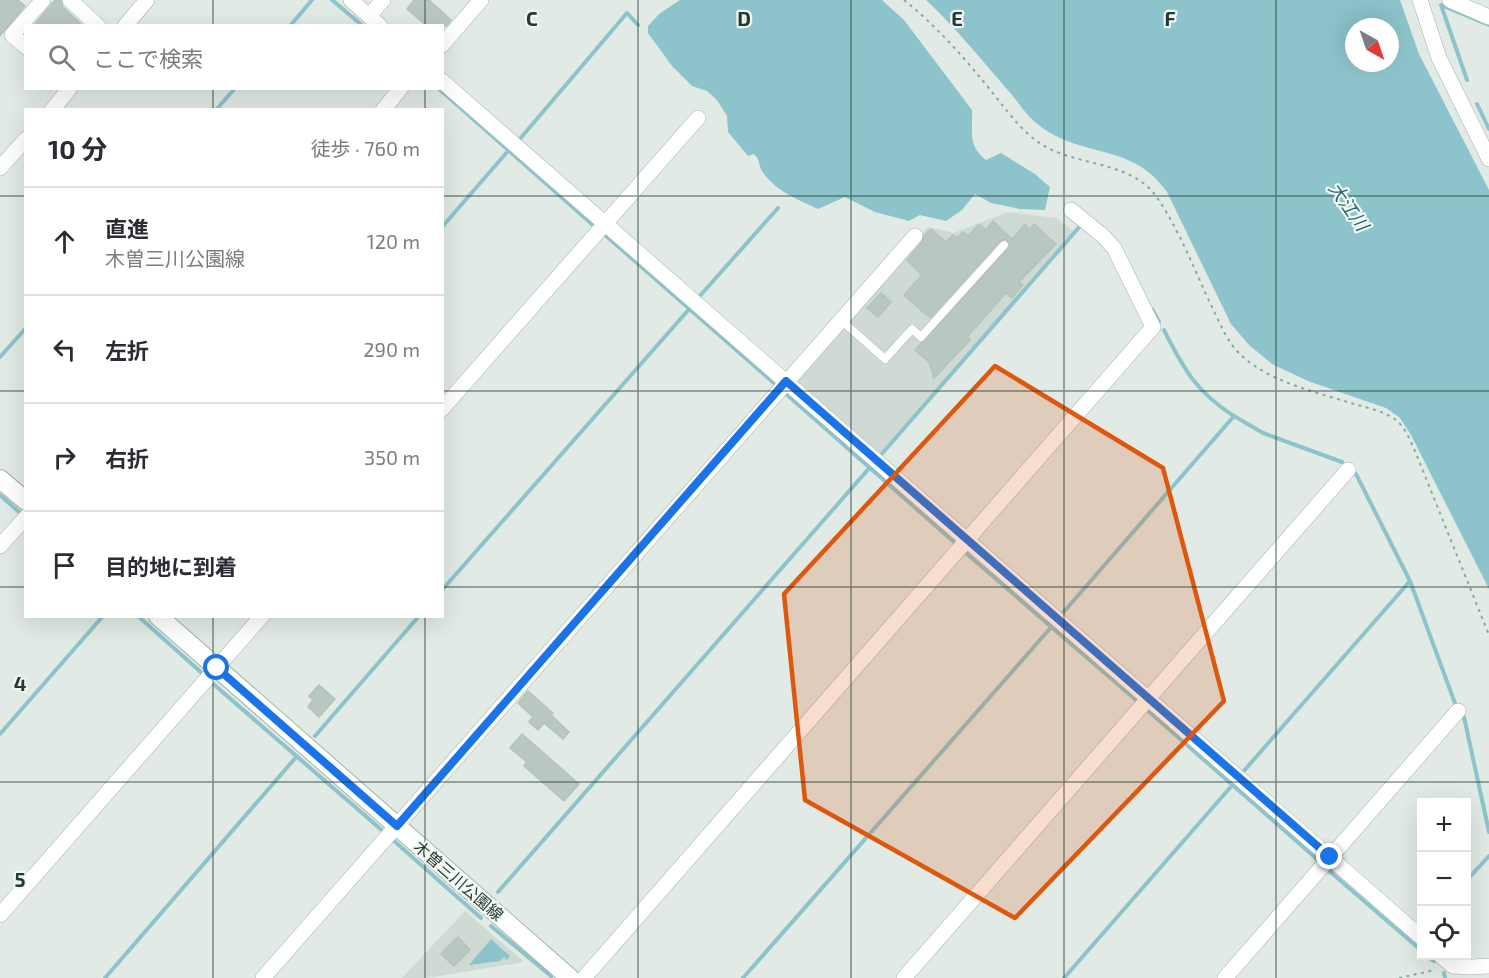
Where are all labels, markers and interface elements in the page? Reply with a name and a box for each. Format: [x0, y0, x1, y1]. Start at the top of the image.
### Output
text: C [526, 6, 538, 30]
text: D [737, 6, 751, 30]
text: E [951, 6, 963, 30]
text: F [1164, 6, 1176, 30]
north arrow [1345, 18, 1399, 72]
search box [24, 24, 444, 90]
icon: search [45, 41, 78, 74]
text: ここで検索 [93, 45, 203, 71]
text: 10 分 [48, 133, 107, 164]
text: 徒歩 · 760 m [311, 136, 420, 160]
water label: 大江川 [1325, 178, 1375, 236]
text: 直進 [105, 215, 149, 241]
icon: ahead [48, 225, 81, 258]
text: 120 m [367, 229, 420, 253]
text: 木曽三川公園線 [105, 246, 245, 270]
icon: left [48, 333, 81, 366]
text: 左折 [105, 337, 149, 363]
text: 290 m [363, 337, 420, 361]
icon: right [48, 441, 81, 474]
text: 右折 [105, 445, 149, 471]
text: 350 m [364, 445, 420, 469]
icon: arrive [48, 549, 81, 582]
text: 目的地に到着 [105, 553, 237, 579]
route start [203, 654, 229, 680]
text: 4 [14, 671, 27, 695]
map controls [1417, 798, 1471, 960]
button: + [1417, 798, 1471, 852]
street label: 木曽三川公園線 [410, 836, 508, 924]
route end [1316, 843, 1342, 869]
button: − [1417, 852, 1471, 906]
text: 5 [14, 867, 26, 891]
button: locate [1417, 906, 1471, 960]

